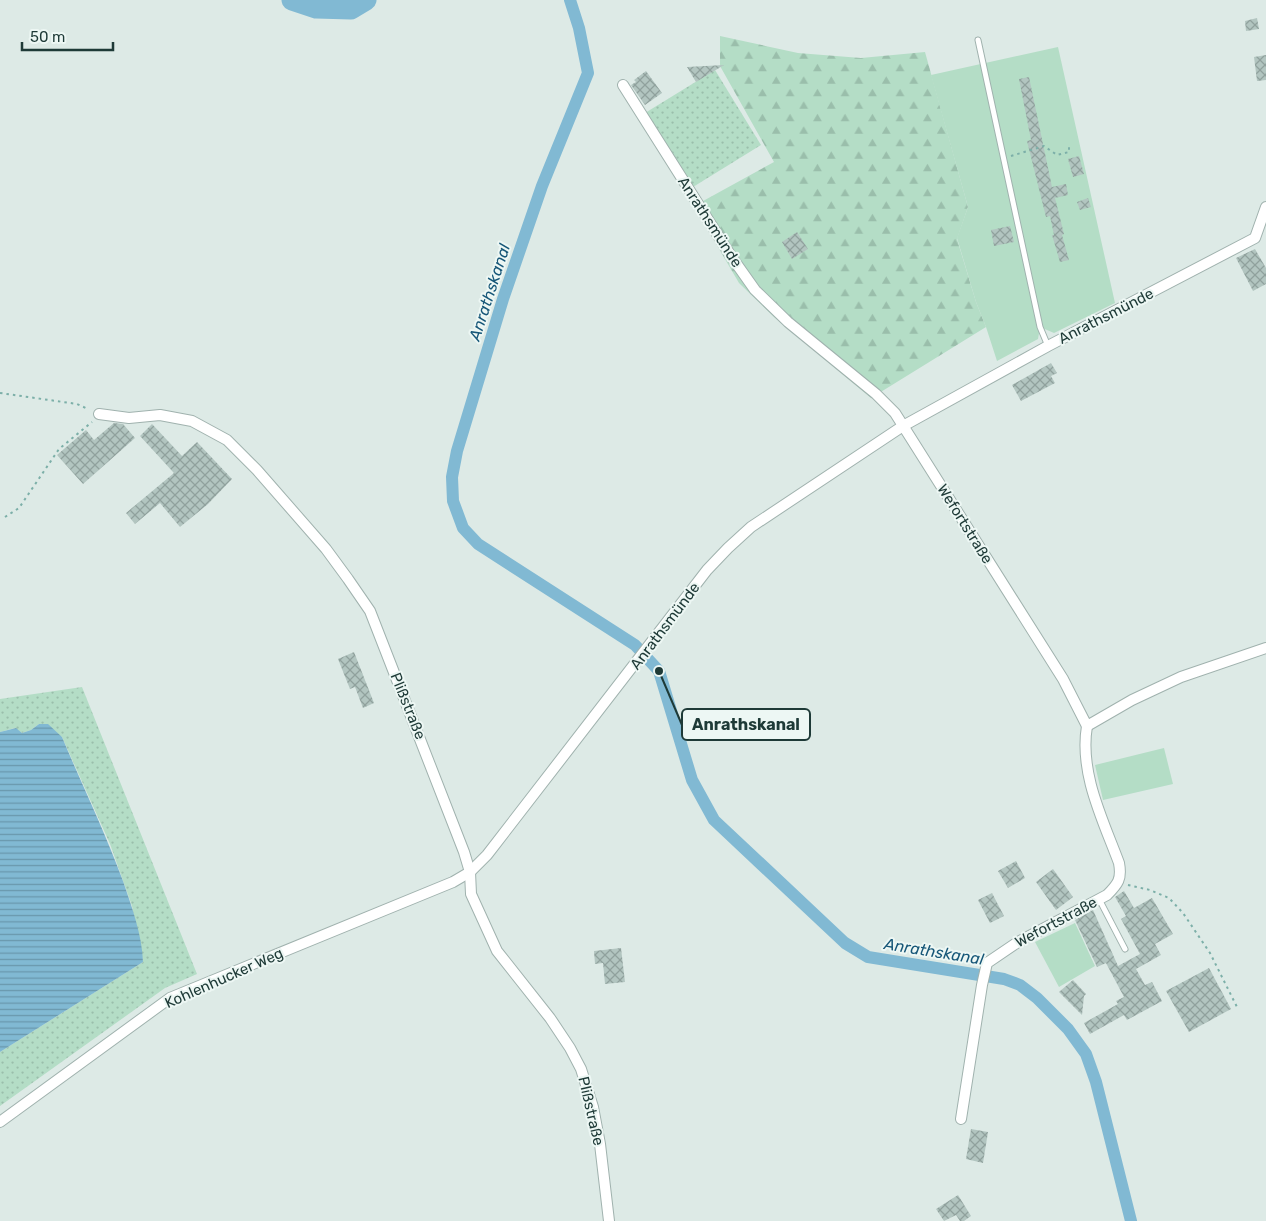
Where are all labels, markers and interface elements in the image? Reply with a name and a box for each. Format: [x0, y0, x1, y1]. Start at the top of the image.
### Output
scale bar [22, 20, 114, 52]
text: 50 m [30, 28, 65, 46]
street label: Anrathsmünde [674, 173, 746, 271]
water label: Anrathskanal [465, 240, 514, 344]
street label: Anrathsmünde [1055, 284, 1157, 348]
street label: Wefortstraße [933, 481, 997, 567]
street label: Anrathsmünde [626, 579, 704, 673]
street label: Plißstraße [386, 670, 430, 742]
callout: Anrathskanal [682, 709, 810, 740]
text: Anrathskanal [692, 715, 800, 734]
street label: Wefortstraße [1012, 893, 1100, 951]
water label: Anrathskanal [882, 934, 986, 969]
street label: Kohlenhucker Weg [162, 944, 286, 1012]
street label: Plißstraße [574, 1075, 608, 1147]

